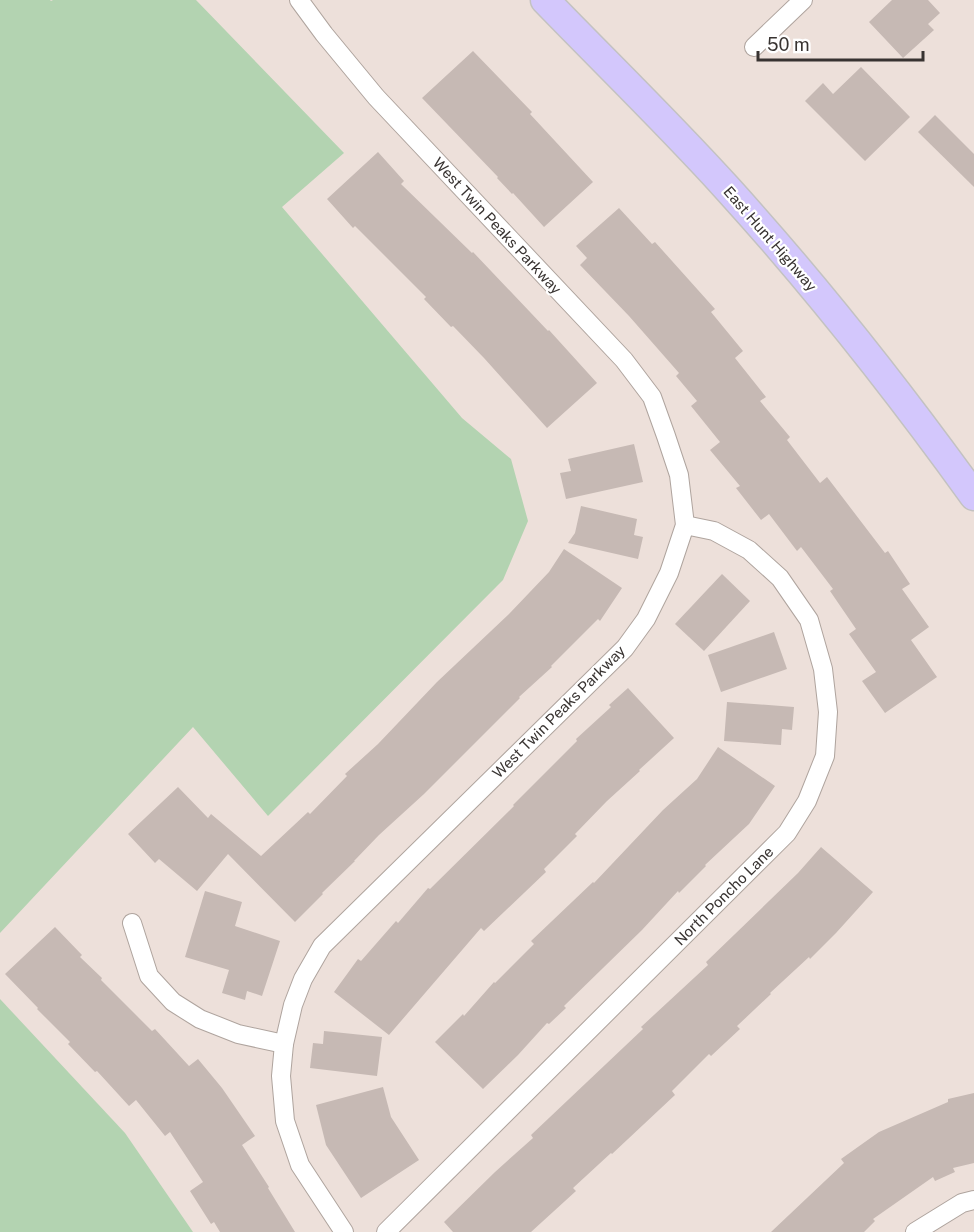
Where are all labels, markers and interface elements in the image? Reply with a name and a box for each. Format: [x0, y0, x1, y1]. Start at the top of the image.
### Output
scale bar [758, 24, 923, 62]
text: 50 m [767, 34, 810, 55]
street label: West Twin Peaks Parkway [430, 154, 565, 297]
street label: East Hunt Highway [720, 183, 820, 294]
street label: West Twin Peaks Parkway [489, 642, 628, 781]
street label: North Poncho Lane [671, 843, 777, 949]

